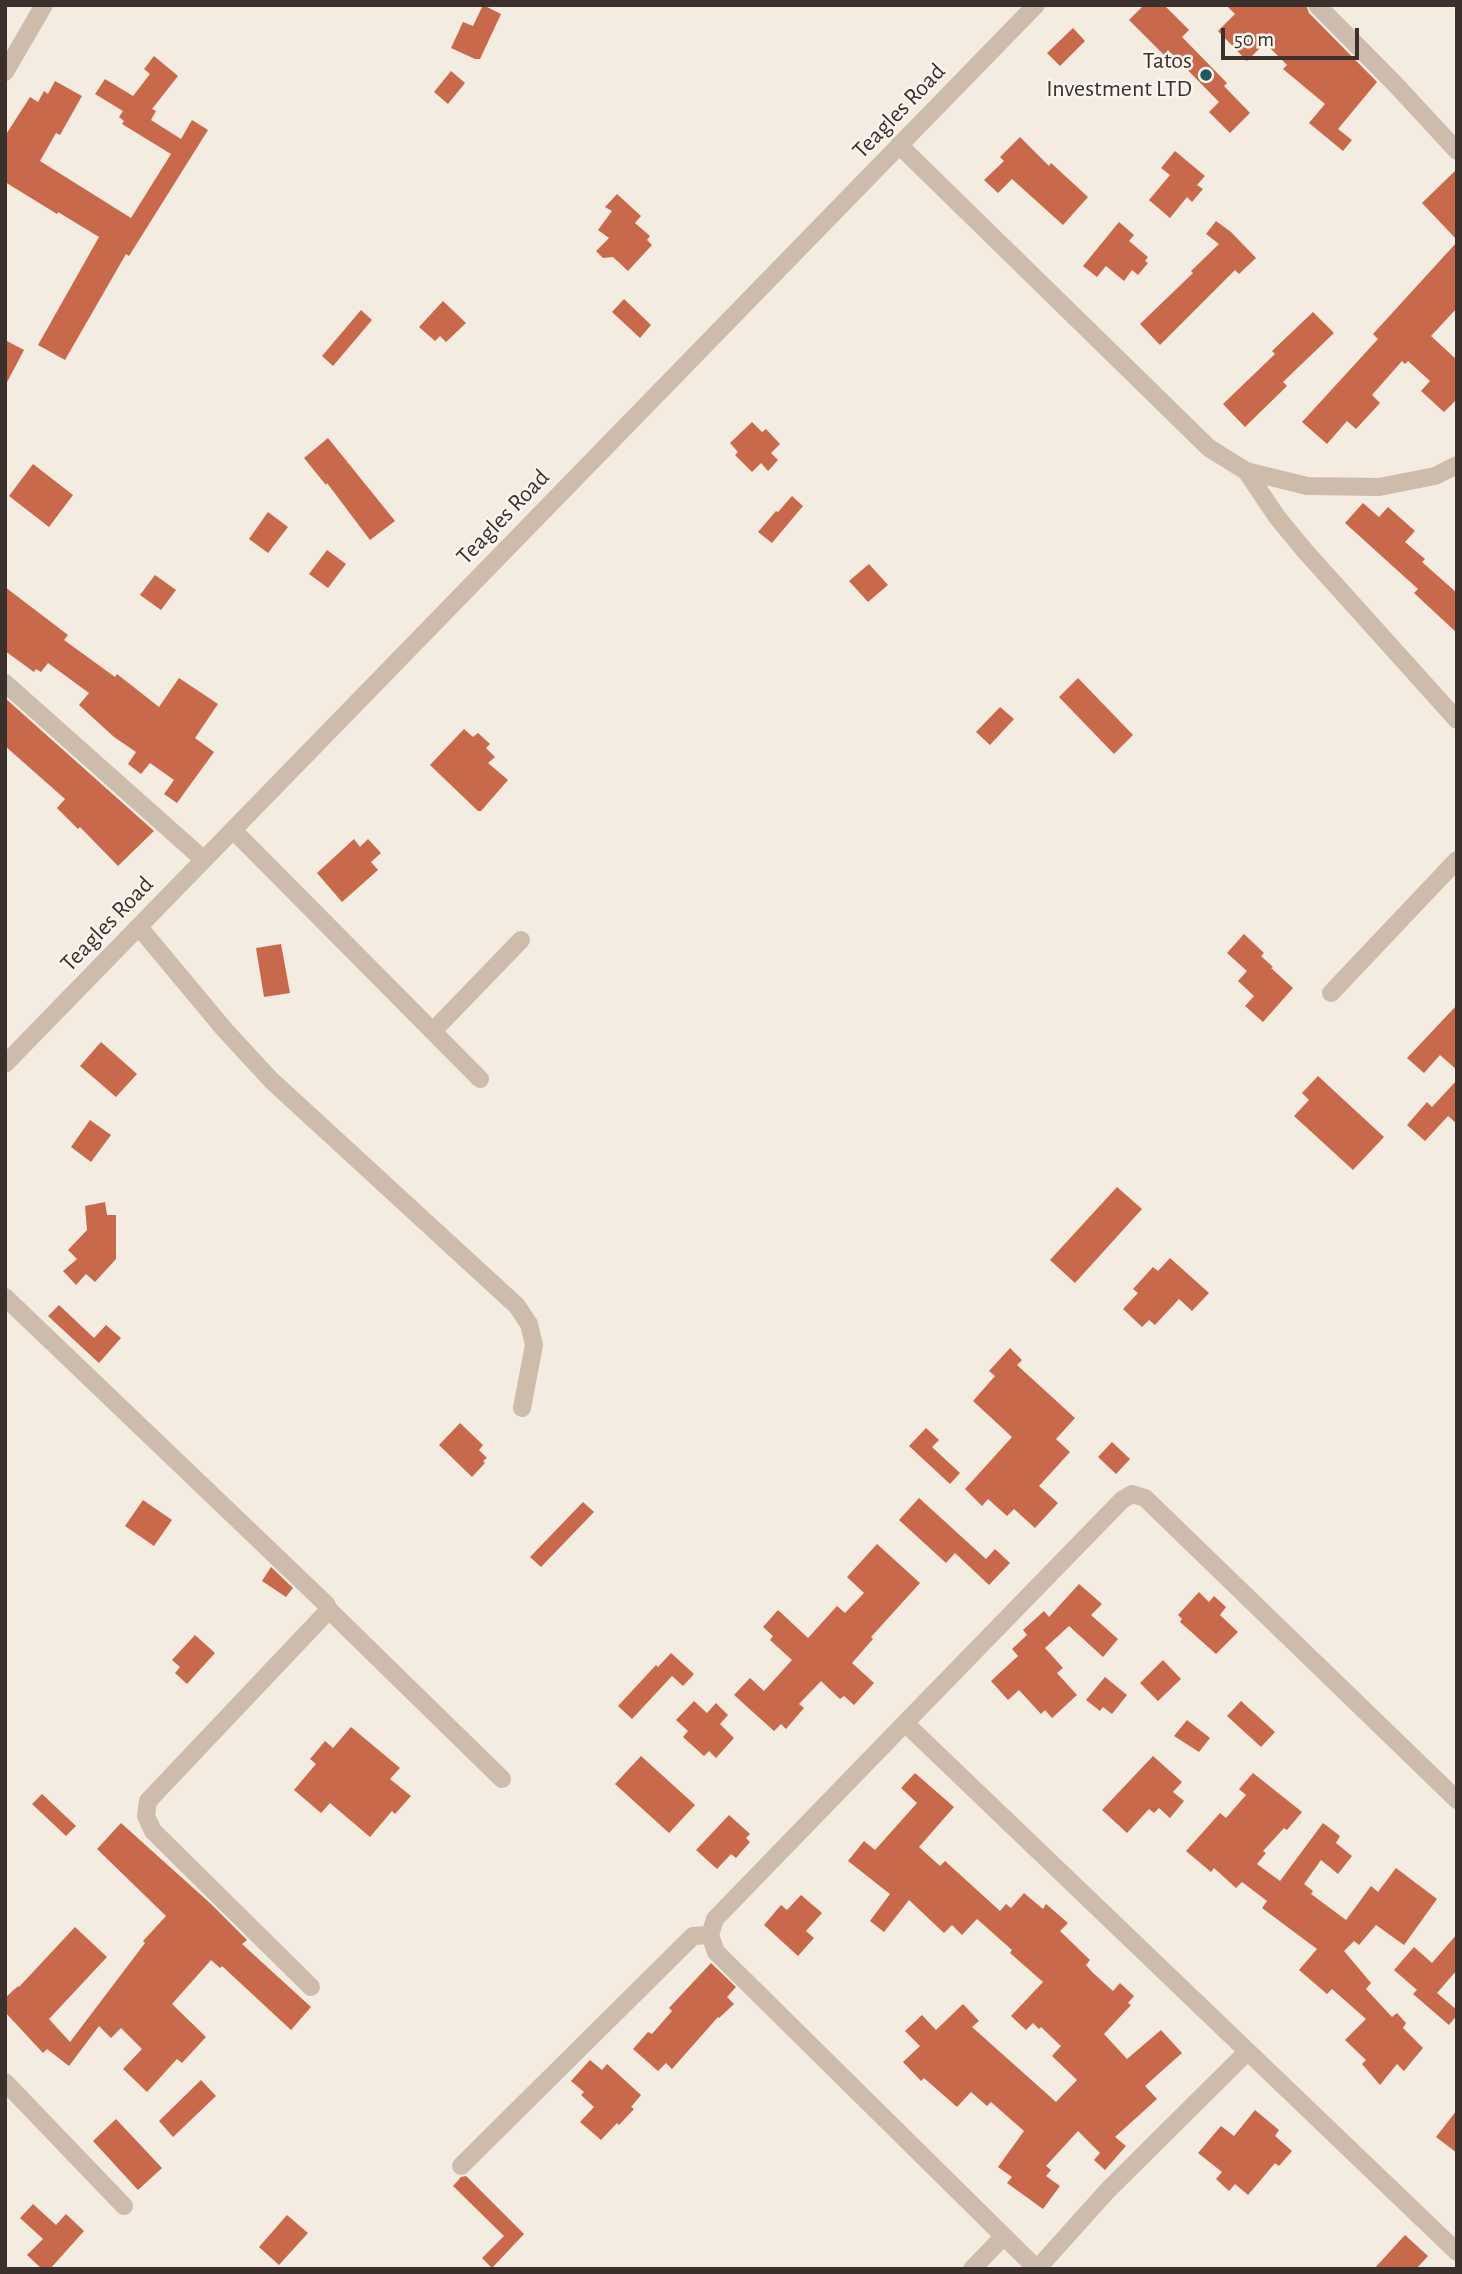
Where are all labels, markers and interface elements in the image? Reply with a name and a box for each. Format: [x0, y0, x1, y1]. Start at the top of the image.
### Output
scale bar [1224, 14, 1362, 58]
text: 50 m [1234, 29, 1274, 50]
place label: Tatos Investment LTD [1046, 47, 1192, 103]
street label: Teagles Road [846, 57, 952, 165]
marker: Tatos Investment LTD [1198, 67, 1214, 83]
street label: Teagles Road [450, 463, 556, 571]
street label: Teagles Road [54, 870, 160, 978]

